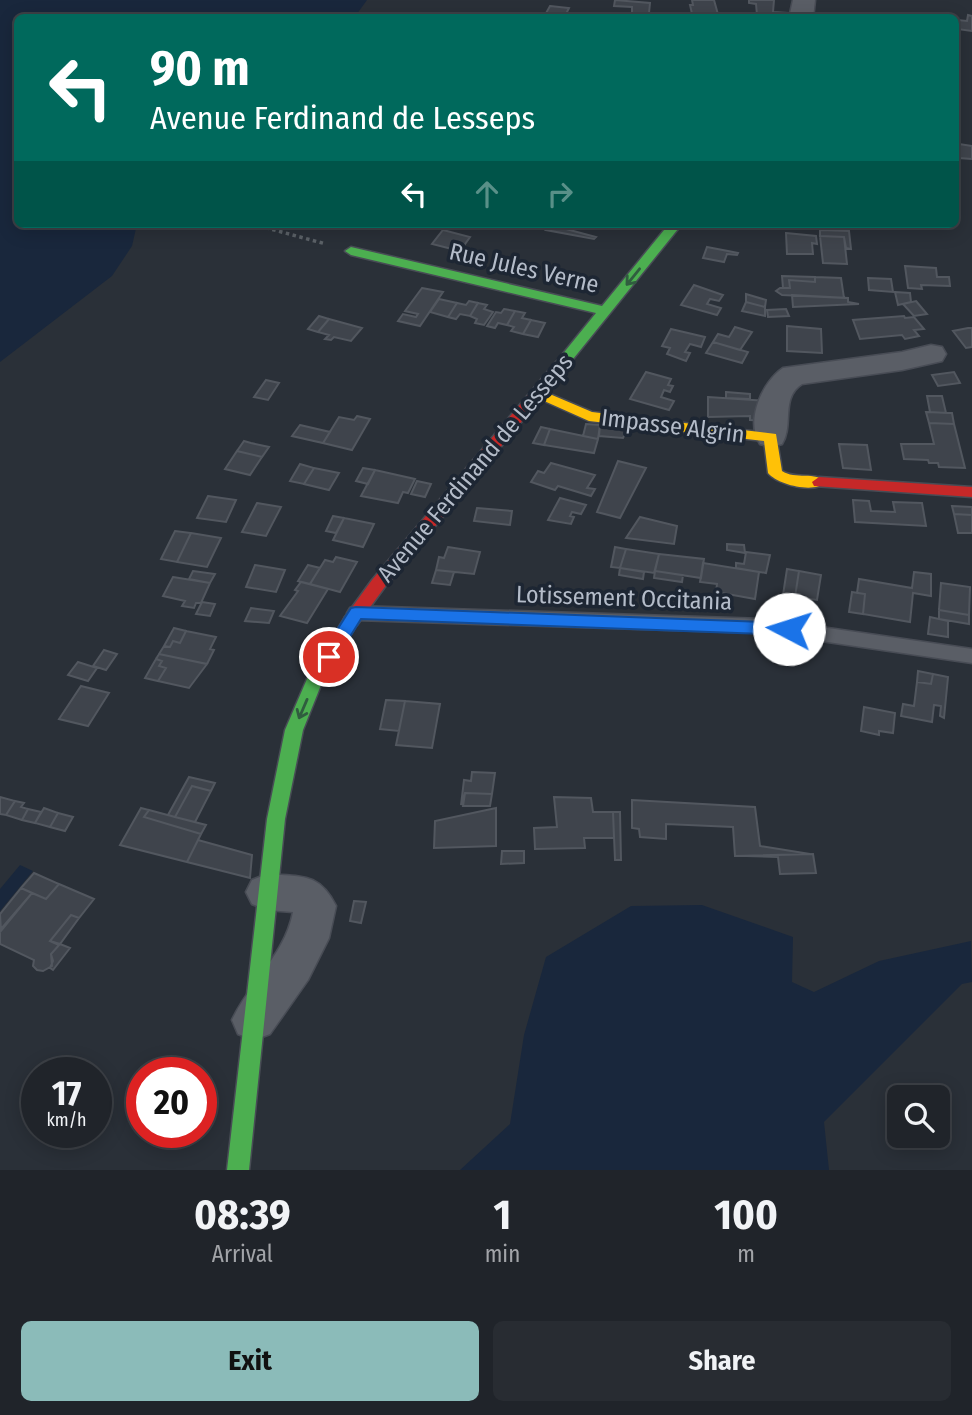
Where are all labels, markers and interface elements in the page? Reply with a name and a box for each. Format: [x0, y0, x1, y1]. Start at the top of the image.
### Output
text: 90 m [150, 39, 250, 98]
icon: left [35, 42, 126, 133]
text: Avenue Ferdinand de Lesseps [150, 99, 535, 137]
icon: left [395, 175, 433, 213]
icon: ahead [468, 175, 506, 213]
icon: right [541, 175, 579, 213]
street label: Rue Jules Verne [447, 237, 601, 299]
one-way arrow [625, 267, 641, 285]
street label: Avenue Ferdinand de Lesseps [371, 348, 579, 588]
street label: Impasse Algrin [600, 403, 746, 449]
street label: Lotissement Occitania [515, 580, 733, 616]
position arrow [752, 592, 826, 666]
pin [299, 627, 359, 687]
icon: arrive [310, 638, 348, 676]
one-way arrow [295, 698, 308, 720]
speed limit sign: 20 [126, 1057, 217, 1148]
text: 17 [52, 1072, 81, 1114]
map controls [887, 1085, 950, 1148]
button: search [887, 1085, 950, 1148]
text: km/h [46, 1109, 87, 1131]
text: 08:39 [194, 1190, 291, 1240]
text: 1 [494, 1190, 511, 1240]
text: 100 [714, 1190, 778, 1240]
text: Arrival [212, 1240, 273, 1268]
text: min [485, 1240, 520, 1268]
text: m [737, 1240, 755, 1268]
button: Exit [21, 1321, 479, 1401]
button: Share [493, 1321, 951, 1401]

